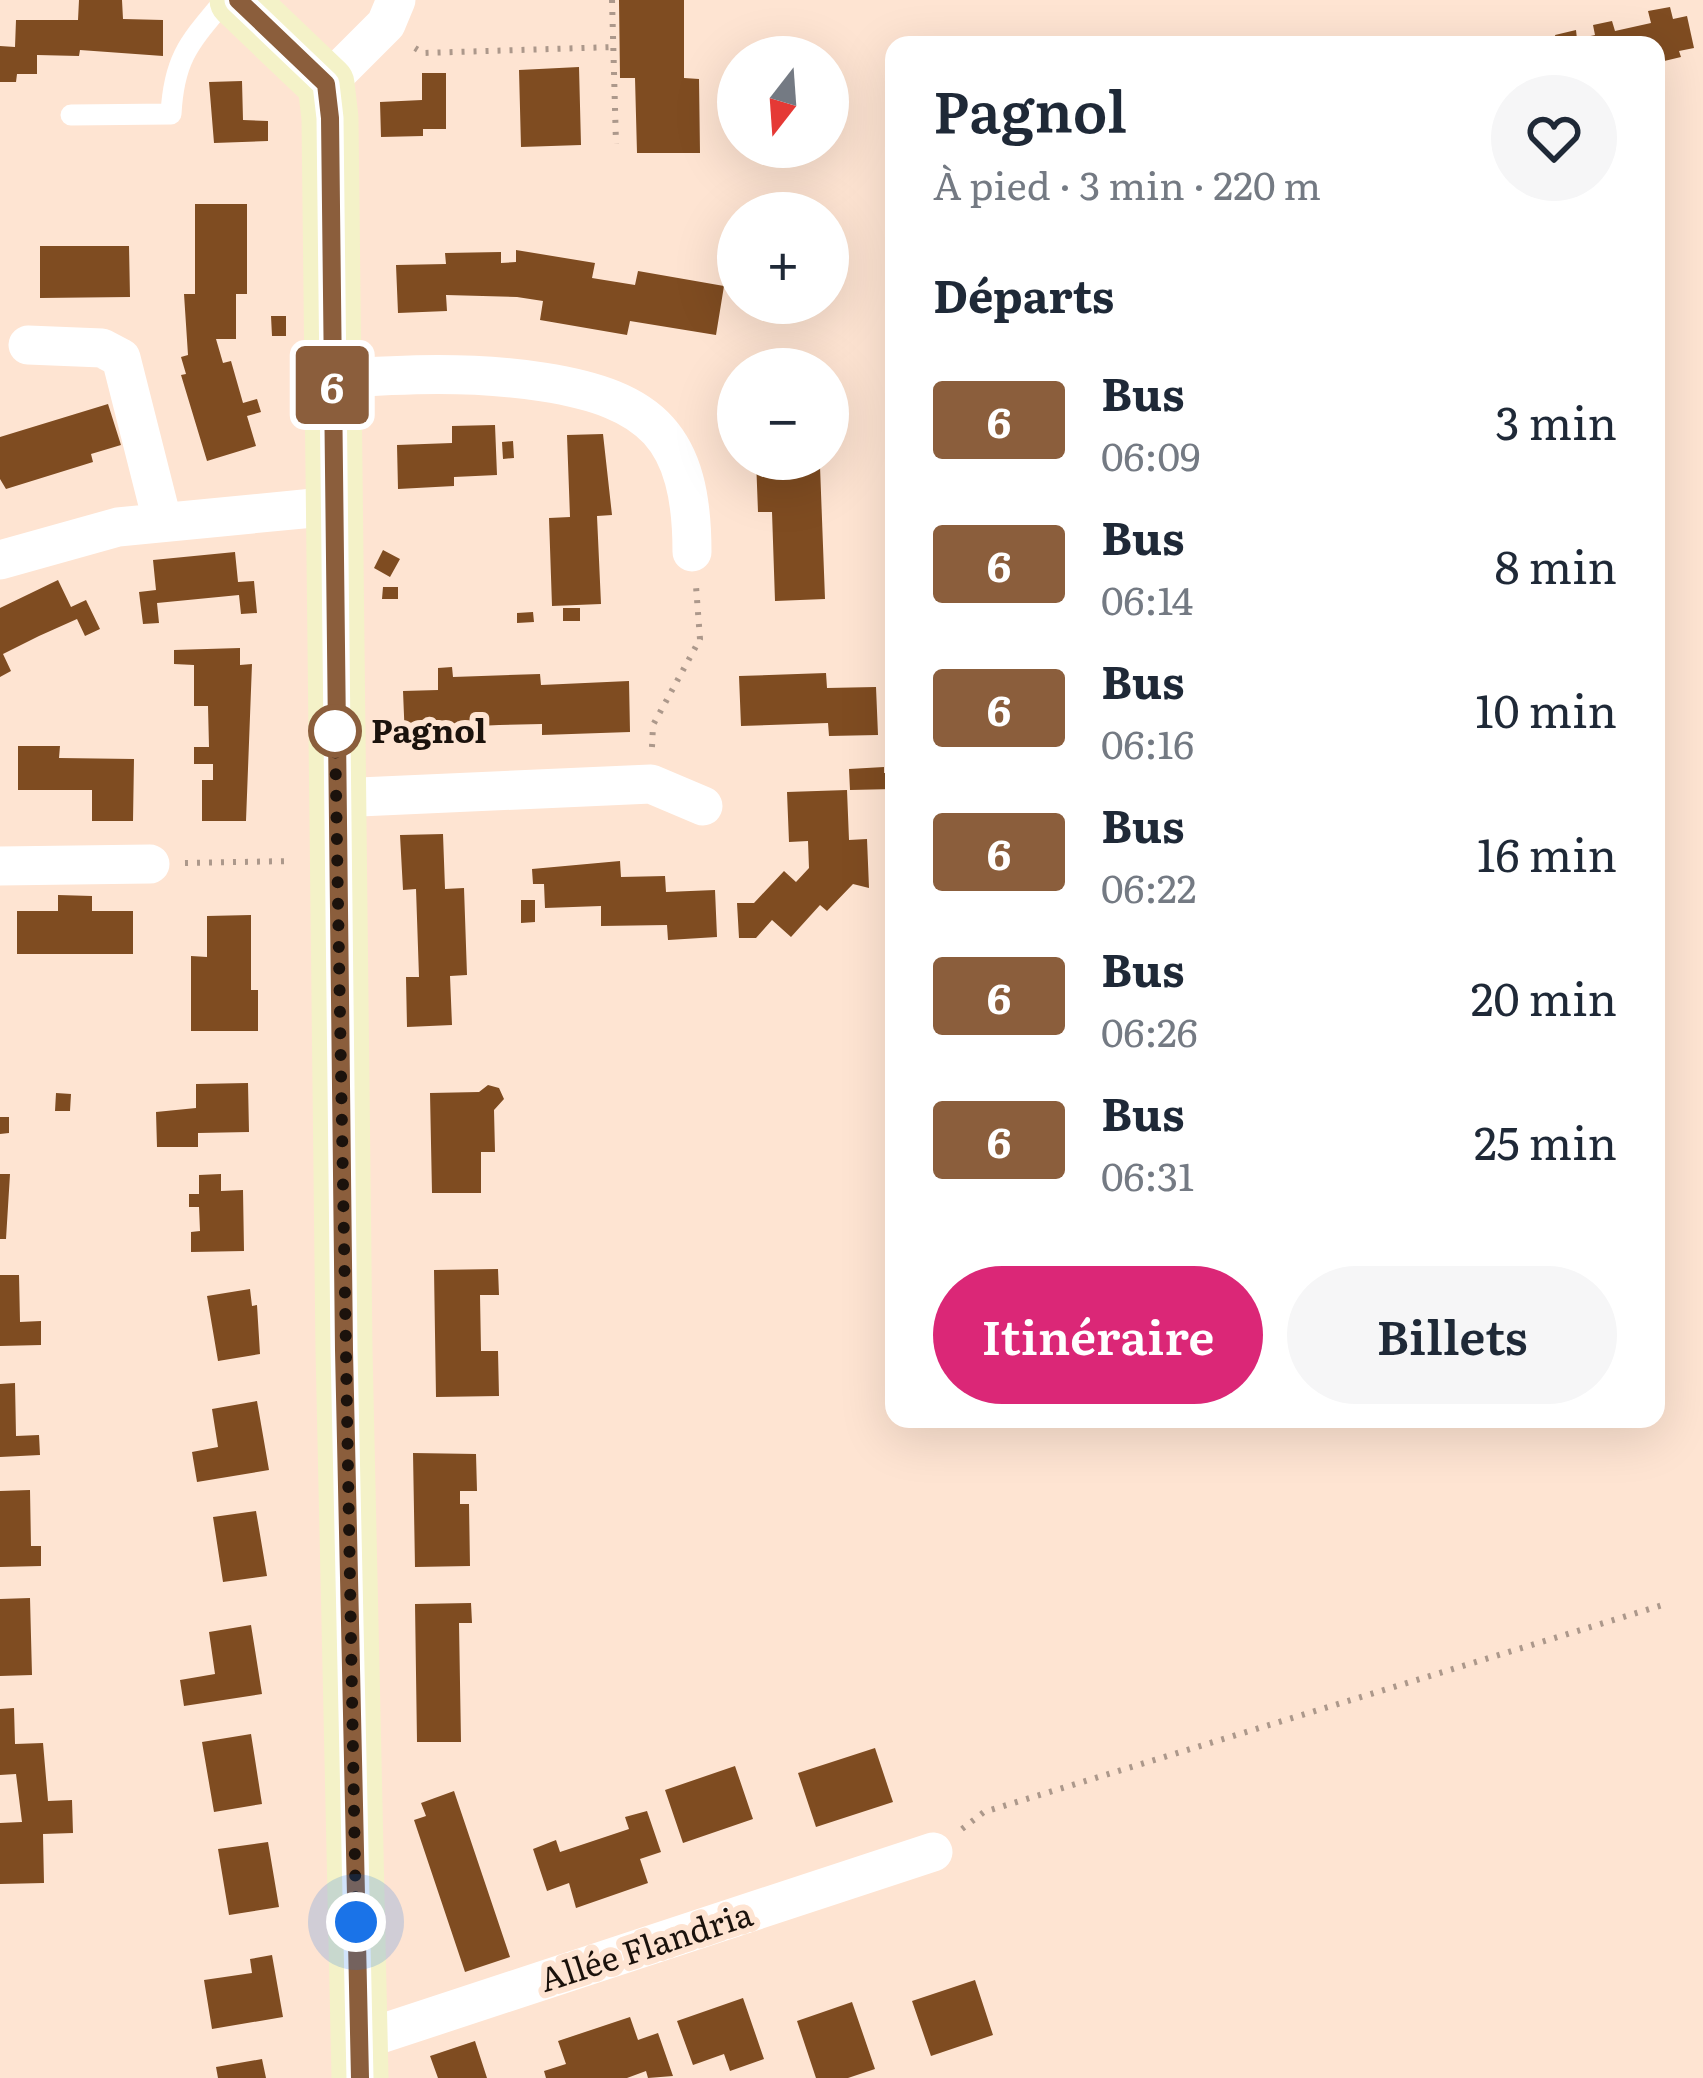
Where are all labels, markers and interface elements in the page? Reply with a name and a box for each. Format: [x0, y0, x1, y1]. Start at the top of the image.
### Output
north arrow [717, 36, 849, 168]
map controls [717, 36, 849, 480]
text: Pagnol [933, 66, 1127, 151]
button: heart [1491, 75, 1617, 201]
text: À pied · 3 min · 220 m [933, 154, 1321, 212]
button: + [717, 192, 849, 324]
text: Départs [933, 260, 1114, 327]
line badge: 6 [293, 346, 371, 424]
button: − [717, 348, 849, 480]
text: 6 [320, 354, 344, 416]
text: Bus [1101, 358, 1185, 425]
text: 3 min [1495, 387, 1617, 454]
text: 6 [987, 389, 1011, 451]
text: 06:09 [1101, 425, 1200, 483]
text: Bus [1101, 502, 1185, 569]
text: 8 min [1495, 531, 1617, 598]
text: 6 [987, 533, 1011, 595]
text: 06:14 [1101, 569, 1193, 627]
text: Bus [1101, 646, 1185, 713]
text: 10 min [1475, 675, 1617, 742]
text: 6 [987, 677, 1011, 739]
place label: Pagnol [371, 704, 487, 753]
marker: Pagnol [310, 706, 360, 756]
text: 06:16 [1101, 713, 1194, 771]
text: Bus [1101, 790, 1185, 857]
text: 16 min [1477, 819, 1617, 886]
text: 6 [987, 821, 1011, 883]
text: 06:22 [1101, 857, 1197, 915]
text: Bus [1101, 934, 1185, 1001]
text: 20 min [1471, 963, 1617, 1030]
text: 6 [987, 965, 1011, 1027]
text: 06:26 [1101, 1001, 1198, 1059]
text: Bus [1101, 1078, 1185, 1145]
text: 25 min [1474, 1107, 1617, 1174]
text: 6 [987, 1109, 1011, 1171]
text: 06:31 [1101, 1145, 1194, 1203]
button: Itinéraire [933, 1266, 1263, 1404]
button: Billets [1287, 1266, 1617, 1404]
street label: Allée Flandria [533, 1887, 758, 2002]
your location [326, 1892, 386, 1952]

